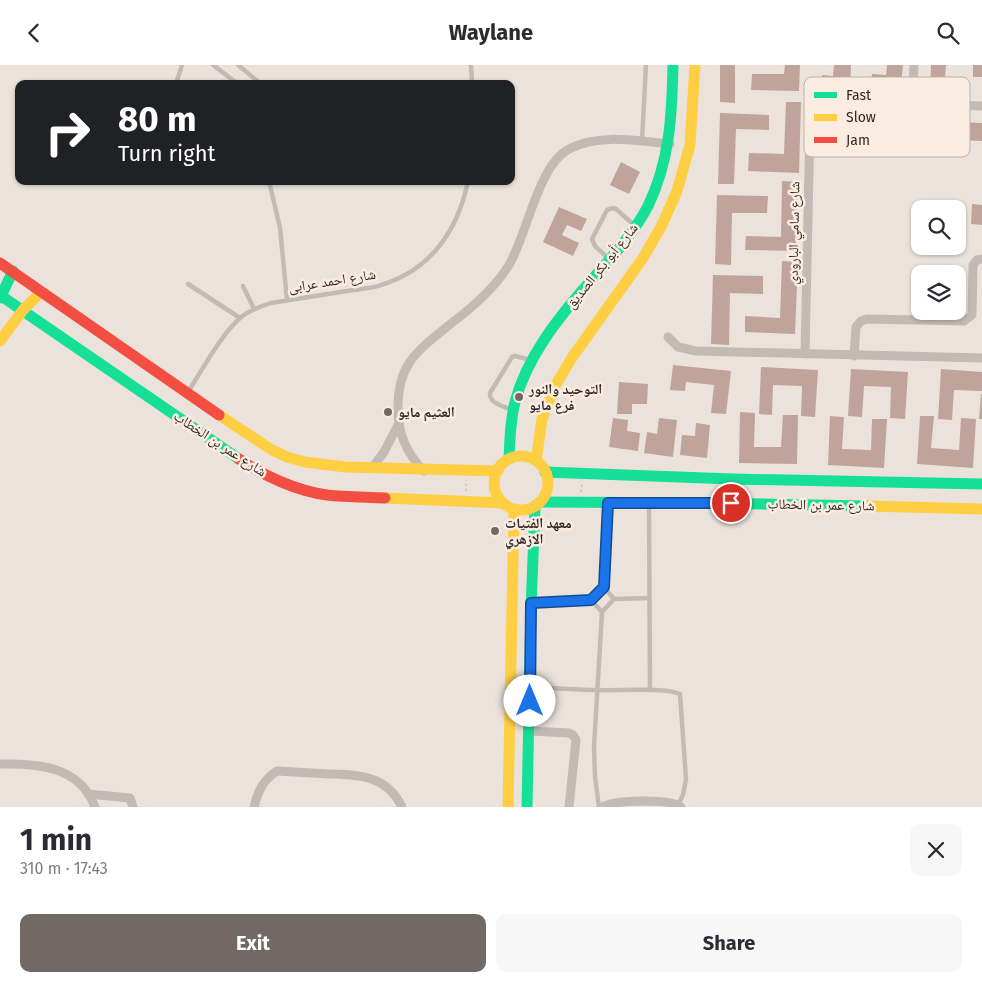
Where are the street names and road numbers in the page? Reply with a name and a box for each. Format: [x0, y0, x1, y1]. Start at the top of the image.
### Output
street label: شارع سامي البارودي [785, 181, 806, 285]
street label: شارع أبو بكر الصديق [562, 220, 642, 313]
street label: شارع احمد عرابى [287, 266, 377, 297]
street label: شارع عمر بن الخطاب [170, 408, 270, 481]
street label: شارع عمر بن الخطاب [767, 496, 875, 515]

